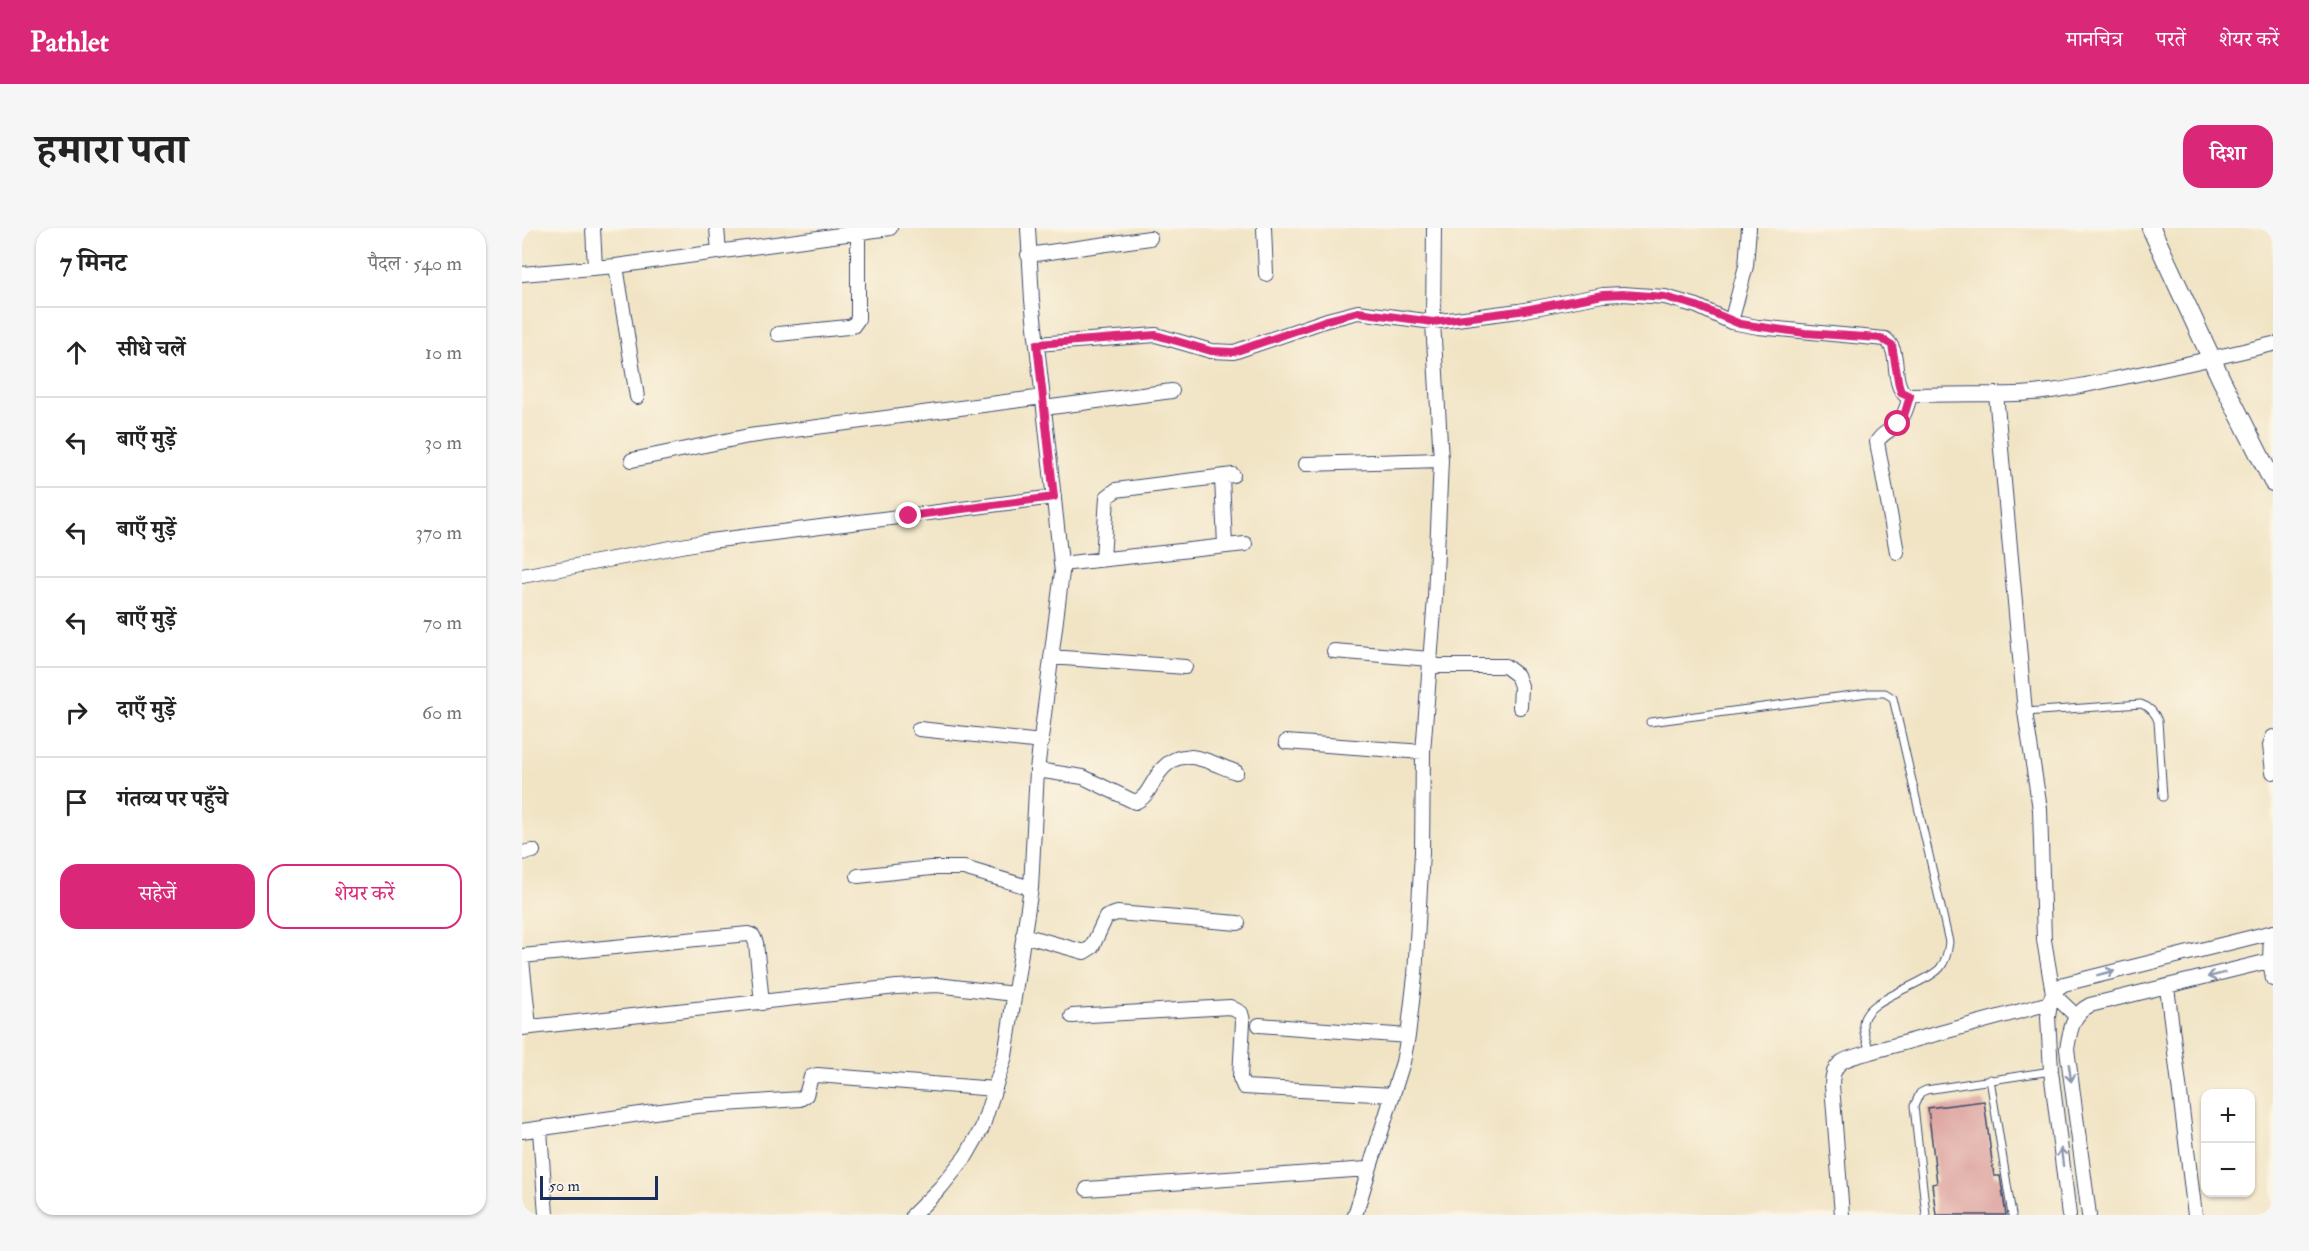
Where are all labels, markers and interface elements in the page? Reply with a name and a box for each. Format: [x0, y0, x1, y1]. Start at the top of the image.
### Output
text: Pathlet [30, 25, 109, 60]
text: मानचित्र [2066, 26, 2123, 53]
text: परतें [2156, 26, 2186, 53]
text: शेयर करें [2219, 26, 2279, 53]
text: हमारा पता [36, 124, 188, 176]
button: दिशा [2183, 125, 2273, 188]
text: 7 मिनट [60, 247, 127, 279]
text: पैदल · 540 m [368, 251, 462, 276]
text: सीधे चलें [117, 335, 185, 363]
icon: ahead [60, 336, 93, 369]
text: 10 m [425, 340, 462, 365]
route start [1884, 410, 1910, 436]
text: बाएँ मुड़ें [117, 425, 176, 453]
icon: left [60, 426, 93, 459]
text: 30 m [424, 430, 462, 455]
route end [895, 502, 921, 528]
text: बाएँ मुड़ें [117, 515, 176, 543]
icon: left [60, 516, 93, 549]
text: 370 m [415, 520, 462, 545]
text: बाएँ मुड़ें [117, 605, 176, 633]
icon: left [60, 606, 93, 639]
text: 70 m [423, 610, 462, 635]
text: दाएँ मुड़ें [117, 695, 176, 723]
icon: right [60, 696, 93, 729]
text: 60 m [422, 700, 462, 725]
text: गंतव्य पर पहुँचे [117, 785, 228, 813]
icon: arrive [60, 786, 93, 819]
button: सहेजें [60, 864, 255, 929]
button: शेयर करें [267, 864, 462, 929]
one-way arrow [2096, 967, 2115, 979]
one-way arrow [2207, 969, 2226, 981]
one-way arrow [2065, 1062, 2076, 1082]
map controls [2201, 1089, 2255, 1197]
button: + [2201, 1089, 2255, 1143]
button: − [2201, 1143, 2255, 1197]
one-way arrow [2056, 1148, 2067, 1167]
scale bar [540, 1173, 658, 1200]
text: 50 m [549, 1176, 580, 1196]

